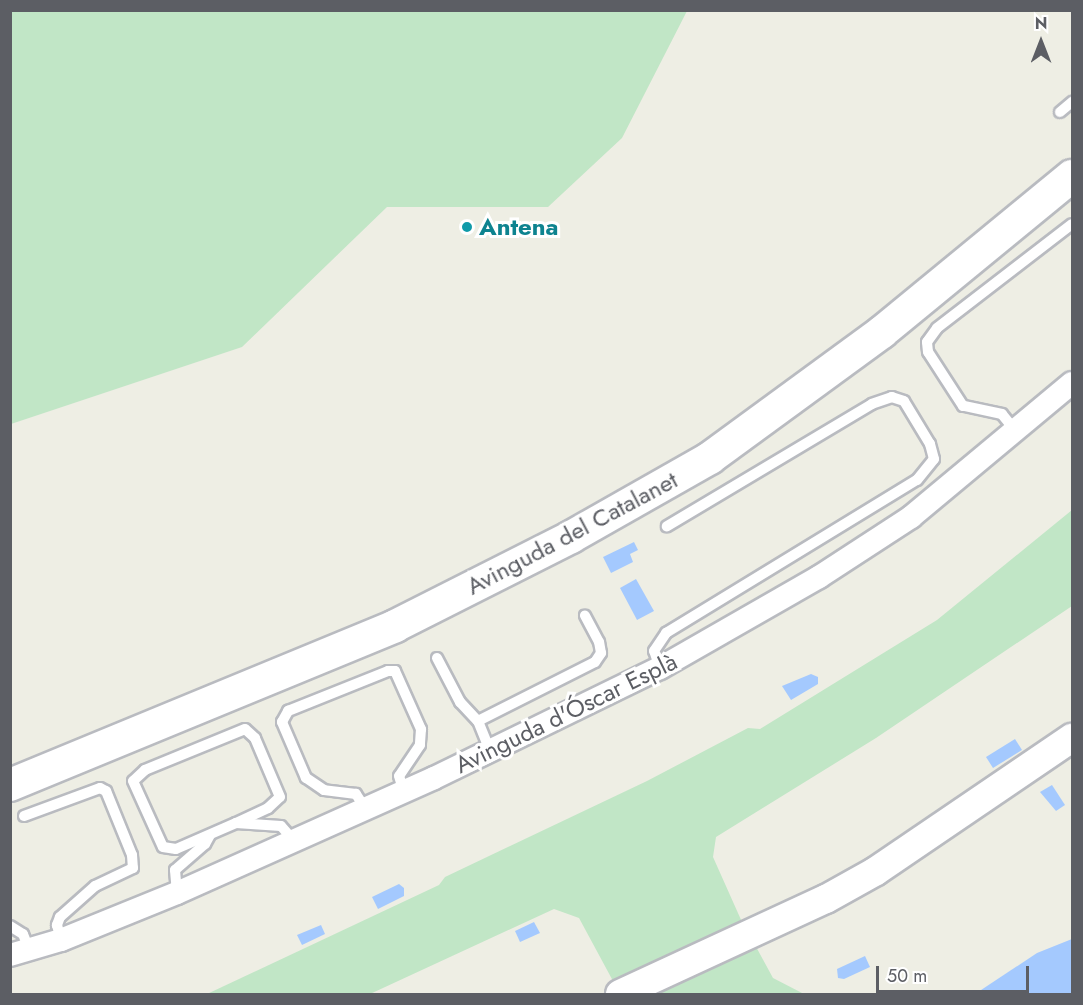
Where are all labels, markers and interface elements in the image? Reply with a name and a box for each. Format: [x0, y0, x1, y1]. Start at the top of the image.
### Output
north arrow [1011, 12, 1071, 72]
text: N [1035, 12, 1047, 35]
place label: Antena [479, 213, 559, 241]
marker: Antena [460, 220, 474, 234]
street label: Avinguda del Catalanet [462, 465, 682, 601]
street label: Avinguda d'Óscar Esplà [450, 647, 682, 779]
scale bar [879, 954, 1032, 992]
text: 50 m [887, 963, 927, 989]

